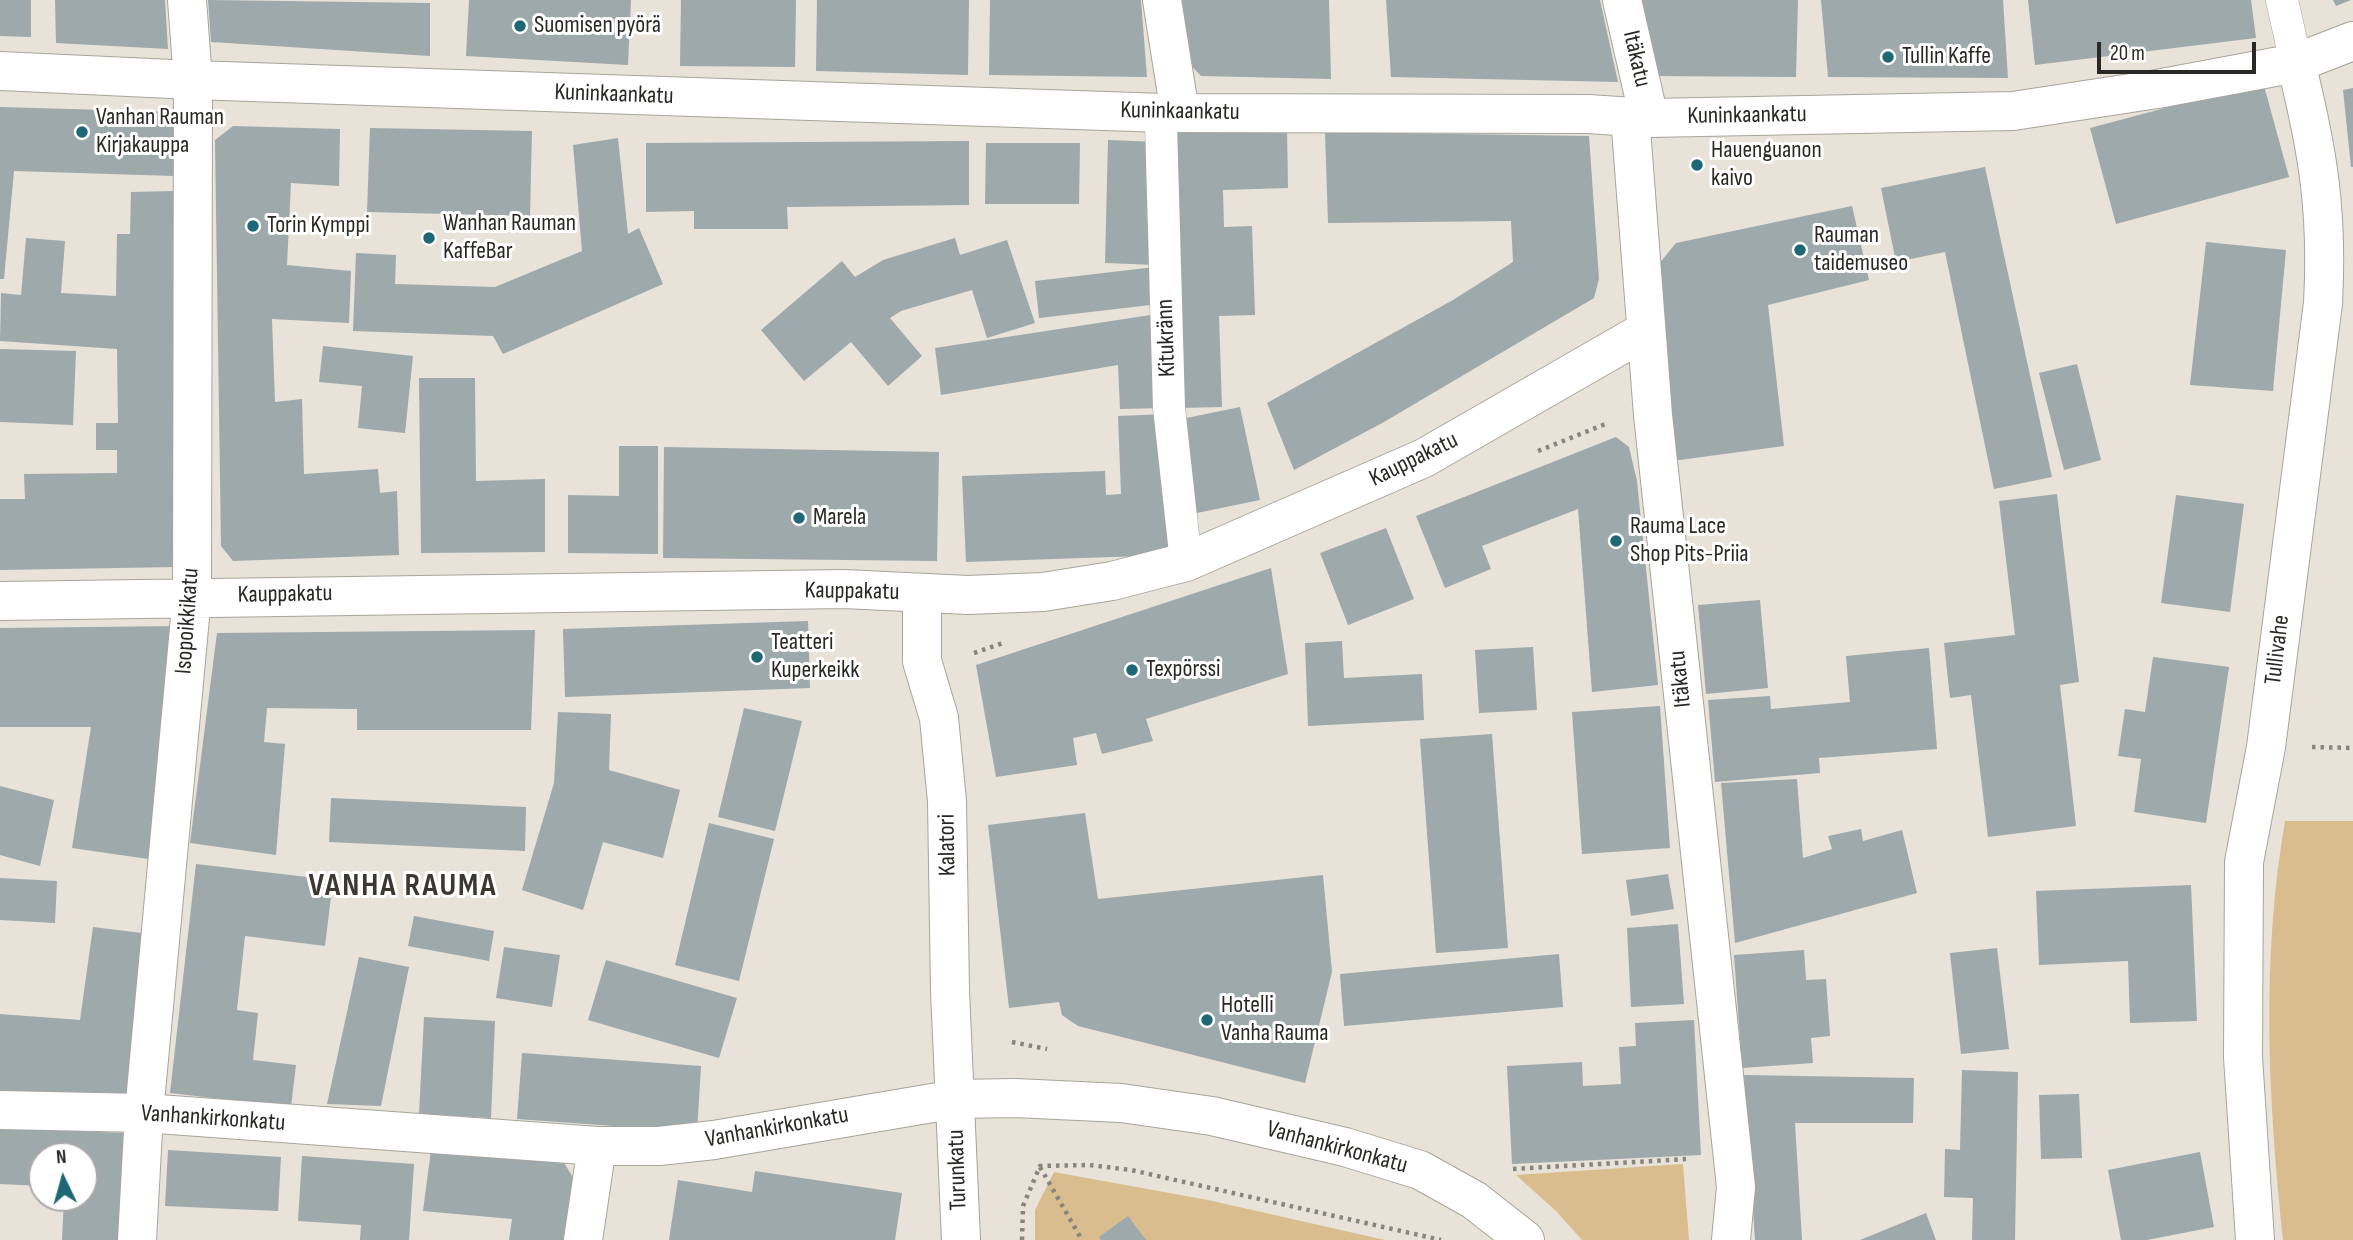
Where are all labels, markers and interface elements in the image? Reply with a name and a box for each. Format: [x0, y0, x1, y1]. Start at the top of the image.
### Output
place label: Suomisen pyörä [534, 12, 661, 40]
marker: Suomisen pyörä [512, 18, 528, 34]
street label: Itäkatu [1616, 28, 1656, 90]
scale bar [2101, 28, 2260, 72]
text: 20 m [2110, 41, 2145, 66]
place label: Tullin Kaffe [1902, 43, 1991, 71]
marker: Tullin Kaffe [1880, 49, 1896, 65]
street label: Kuninkaankatu [554, 79, 674, 111]
street label: Kuninkaankatu [1120, 97, 1240, 127]
street label: Kuninkaankatu [1687, 101, 1807, 131]
place label: Vanhan Rauman Kirjakauppa [96, 104, 224, 160]
marker: Vanhan Rauman Kirjakauppa [74, 124, 90, 140]
place label: Hauenguanon kaivo [1711, 137, 1822, 193]
marker: Hauenguanon kaivo [1689, 157, 1705, 173]
place label: Wanhan Rauman KaffeBar [443, 210, 576, 266]
place label: Torin Kymppi [267, 212, 370, 240]
marker: Torin Kymppi [245, 218, 261, 234]
place label: Rauman taidemuseo [1814, 222, 1908, 278]
marker: Wanhan Rauman KaffeBar [421, 230, 437, 246]
marker: Rauman taidemuseo [1792, 242, 1808, 258]
street label: Kitukränn [1151, 298, 1183, 378]
street label: Kauppakatu [1365, 426, 1463, 494]
place label: Marela [813, 504, 866, 532]
marker: Marela [791, 510, 807, 526]
place label: Rauma Lace Shop Pits-Priia [1630, 513, 1749, 569]
marker: Rauma Lace Shop Pits-Priia [1608, 533, 1624, 549]
street label: Isopoikkikatu [170, 567, 206, 675]
street label: Kauppakatu [804, 577, 900, 607]
street label: Kauppakatu [237, 580, 333, 610]
street label: Tullivahe [2259, 613, 2297, 687]
place label: Teatteri Kuperkeikk [771, 629, 859, 685]
marker: Teatteri Kuperkeikk [749, 649, 765, 665]
street label: Itäkatu [1664, 649, 1698, 709]
place label: Texpörssi [1146, 656, 1220, 684]
marker: Texpörssi [1124, 662, 1140, 678]
street label: Kalatori [933, 814, 963, 876]
district label: VANHA RAUMA [310, 868, 496, 906]
place label: Hotelli Vanha Rauma [1221, 992, 1329, 1048]
marker: Hotelli Vanha Rauma [1199, 1012, 1215, 1028]
street label: Vanhankirkonkatu [140, 1100, 286, 1138]
street label: Vanhankirkonkatu [703, 1101, 851, 1155]
street label: Vanhankirkonkatu [1263, 1115, 1411, 1181]
street label: Turunkatu [942, 1129, 974, 1211]
north arrow [28, 1142, 98, 1212]
text: N [55, 1146, 67, 1169]

